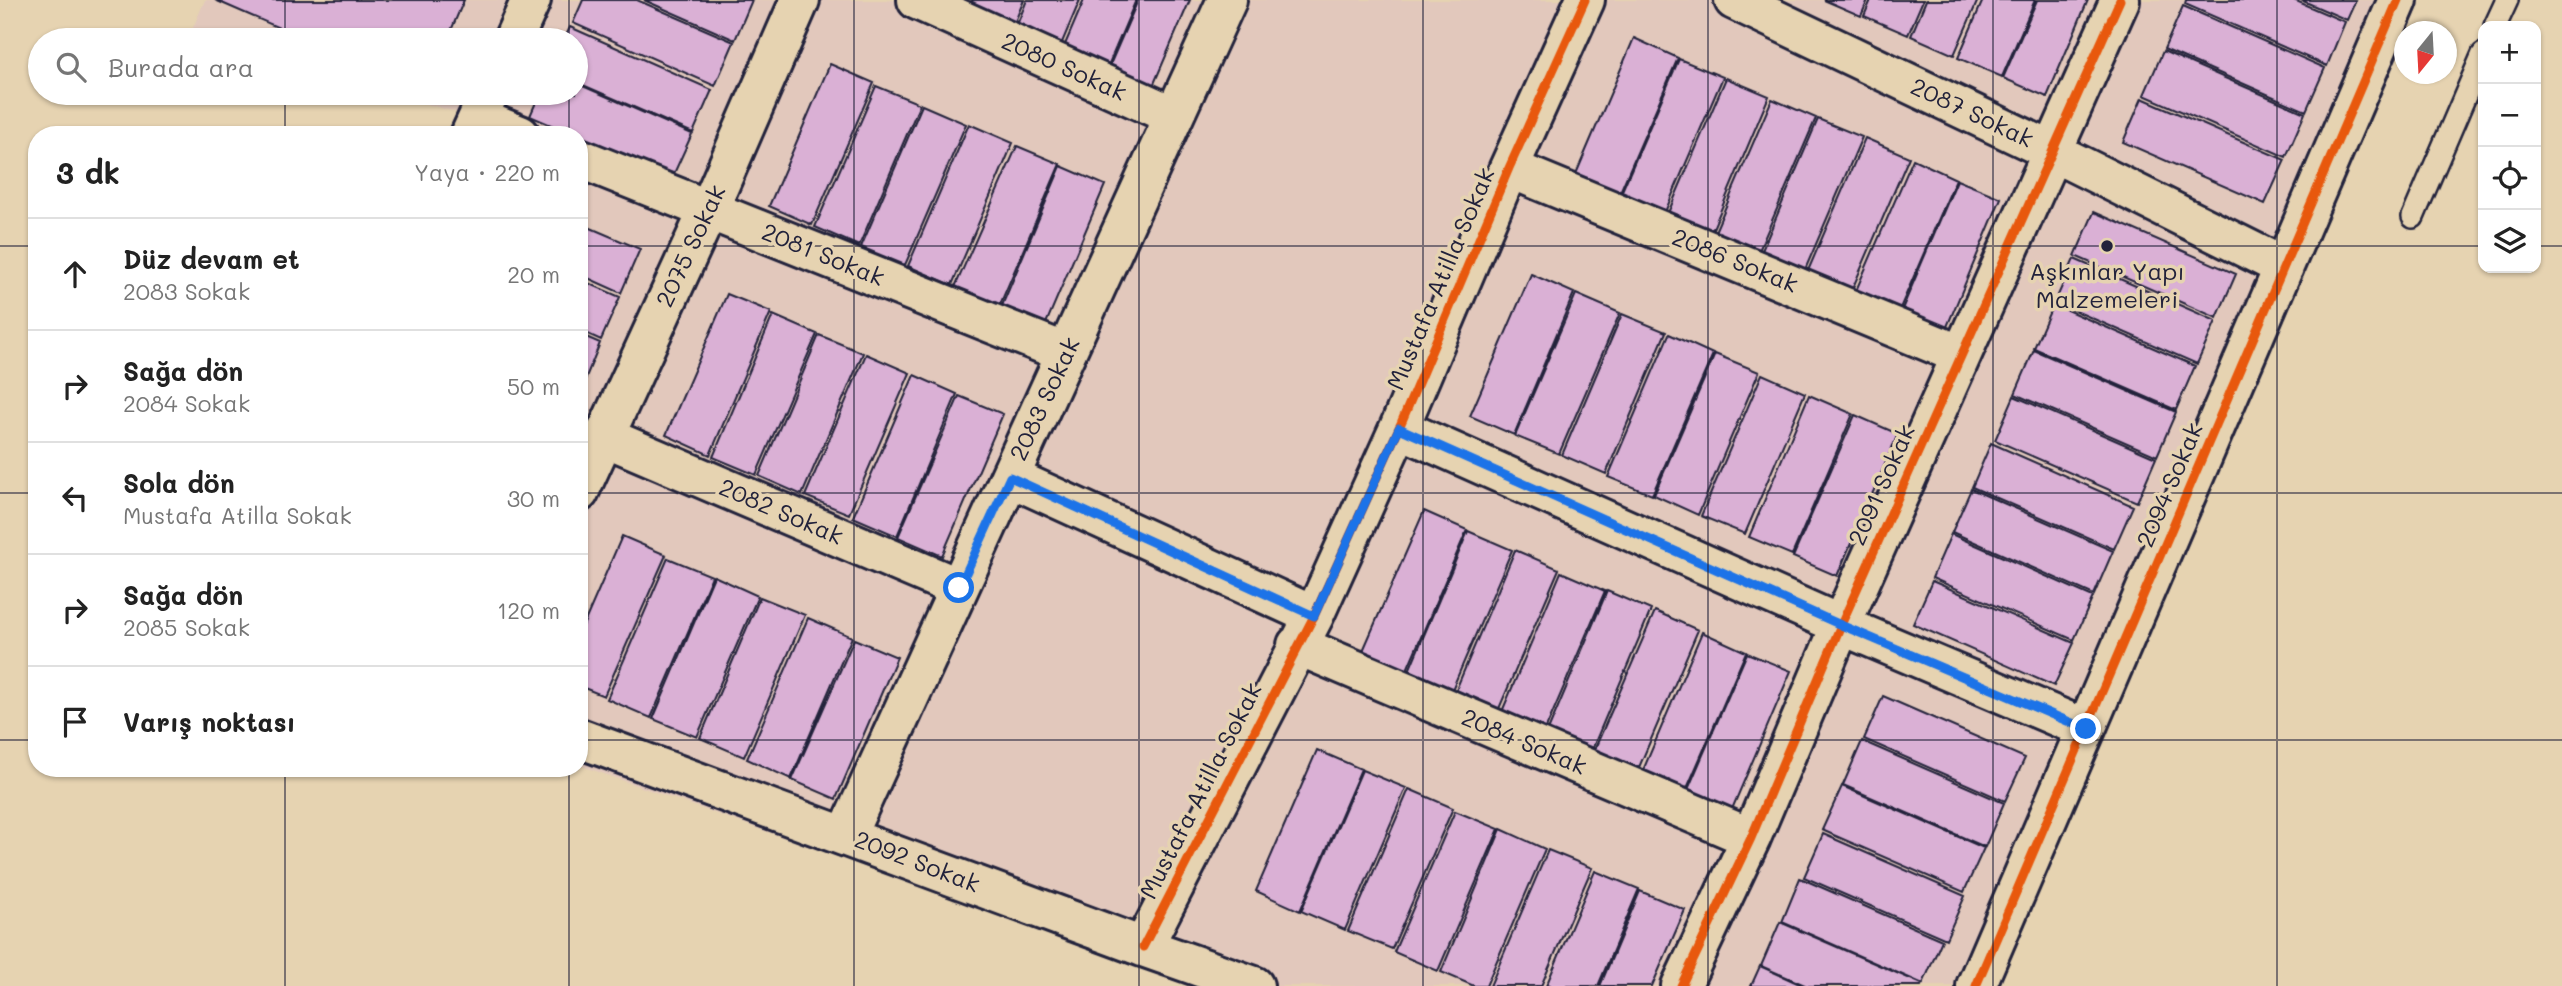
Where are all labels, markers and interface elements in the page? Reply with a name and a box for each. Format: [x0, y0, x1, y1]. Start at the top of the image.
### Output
north arrow [2394, 21, 2457, 84]
map controls [2478, 21, 2541, 273]
button: + [2478, 21, 2541, 84]
street label: 2080 Sokak [997, 24, 1132, 107]
search box [28, 28, 588, 105]
icon: search [52, 48, 90, 86]
text: Burada ara [108, 50, 254, 84]
street label: 2087 Sokak [1906, 70, 2039, 154]
button: − [2478, 84, 2541, 147]
button: locate [2478, 147, 2541, 210]
text: 3 dk [56, 152, 120, 192]
text: Yaya · 220 m [414, 157, 560, 187]
street label: Mustafa Atilla Sokak [1379, 162, 1501, 394]
street label: 2075 Sokak [648, 179, 731, 311]
button: layers [2478, 210, 2541, 273]
street label: 2081 Sokak [758, 215, 889, 292]
street label: 2086 Sokak [1668, 220, 1803, 299]
marker: Aşkınlar Yapı Malzemeleri [2099, 238, 2115, 254]
text: Düz devam et [123, 242, 300, 276]
icon: ahead [56, 255, 94, 293]
place label: Aşkınlar Yapı Malzemeleri [2029, 255, 2185, 314]
text: 20 m [507, 259, 560, 289]
text: 2083 Sokak [123, 276, 250, 306]
street label: 2083 Sokak [1002, 332, 1086, 465]
text: Sağa dön [123, 354, 243, 388]
icon: right [56, 367, 94, 405]
text: 50 m [507, 371, 560, 401]
text: 2084 Sokak [123, 388, 250, 418]
street label: 2094 Sokak [2129, 417, 2209, 551]
street label: 2091 Sokak [1840, 419, 1921, 550]
text: Sola dön [123, 466, 235, 500]
street label: 2082 Sokak [715, 471, 848, 551]
icon: left [56, 479, 94, 517]
text: 30 m [507, 483, 560, 513]
text: Mustafa Atilla Sokak [123, 500, 352, 530]
route start [943, 572, 974, 603]
text: Sağa dön [123, 578, 243, 612]
icon: right [56, 591, 94, 629]
text: 120 m [497, 595, 560, 625]
text: 2085 Sokak [123, 612, 250, 642]
street label: Mustafa Atilla Sokak [1132, 677, 1268, 904]
street label: 2084 Sokak [1457, 700, 1592, 781]
icon: arrive [56, 703, 94, 741]
text: Varış noktası [123, 705, 296, 739]
route end [2070, 713, 2101, 744]
street label: 2092 Sokak [851, 823, 985, 899]

